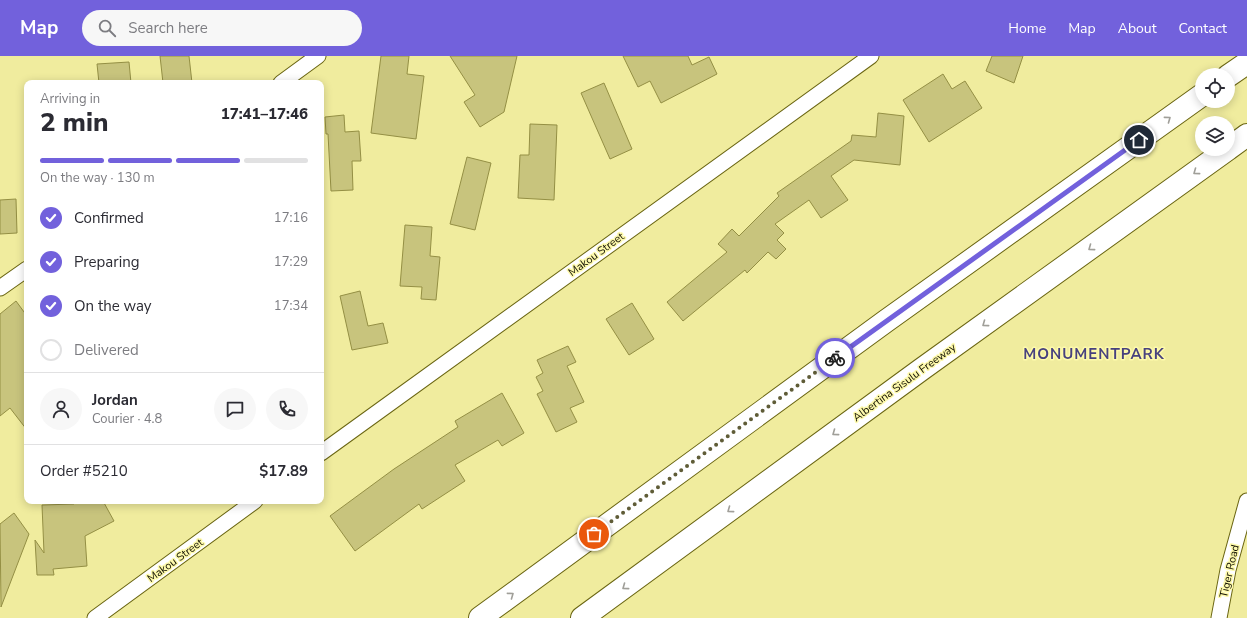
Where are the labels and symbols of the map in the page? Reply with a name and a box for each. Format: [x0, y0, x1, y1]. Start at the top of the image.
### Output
one-way arrow [1164, 117, 1171, 124]
pin [1122, 123, 1156, 157]
one-way arrow [1193, 167, 1200, 175]
street label: Makou Street [565, 229, 627, 280]
one-way arrow [1088, 243, 1095, 250]
one-way arrow [982, 319, 989, 327]
courier [815, 338, 855, 378]
street label: Albertina Sisulu Freeway [850, 340, 959, 425]
district label: MONUMENTPARK [1023, 344, 1165, 364]
one-way arrow [832, 428, 839, 435]
one-way arrow [727, 505, 734, 512]
pin [577, 517, 611, 551]
street label: Makou Street [144, 535, 206, 586]
street label: Tiger Road [1216, 543, 1243, 599]
one-way arrow [622, 582, 629, 589]
one-way arrow [507, 593, 514, 600]

